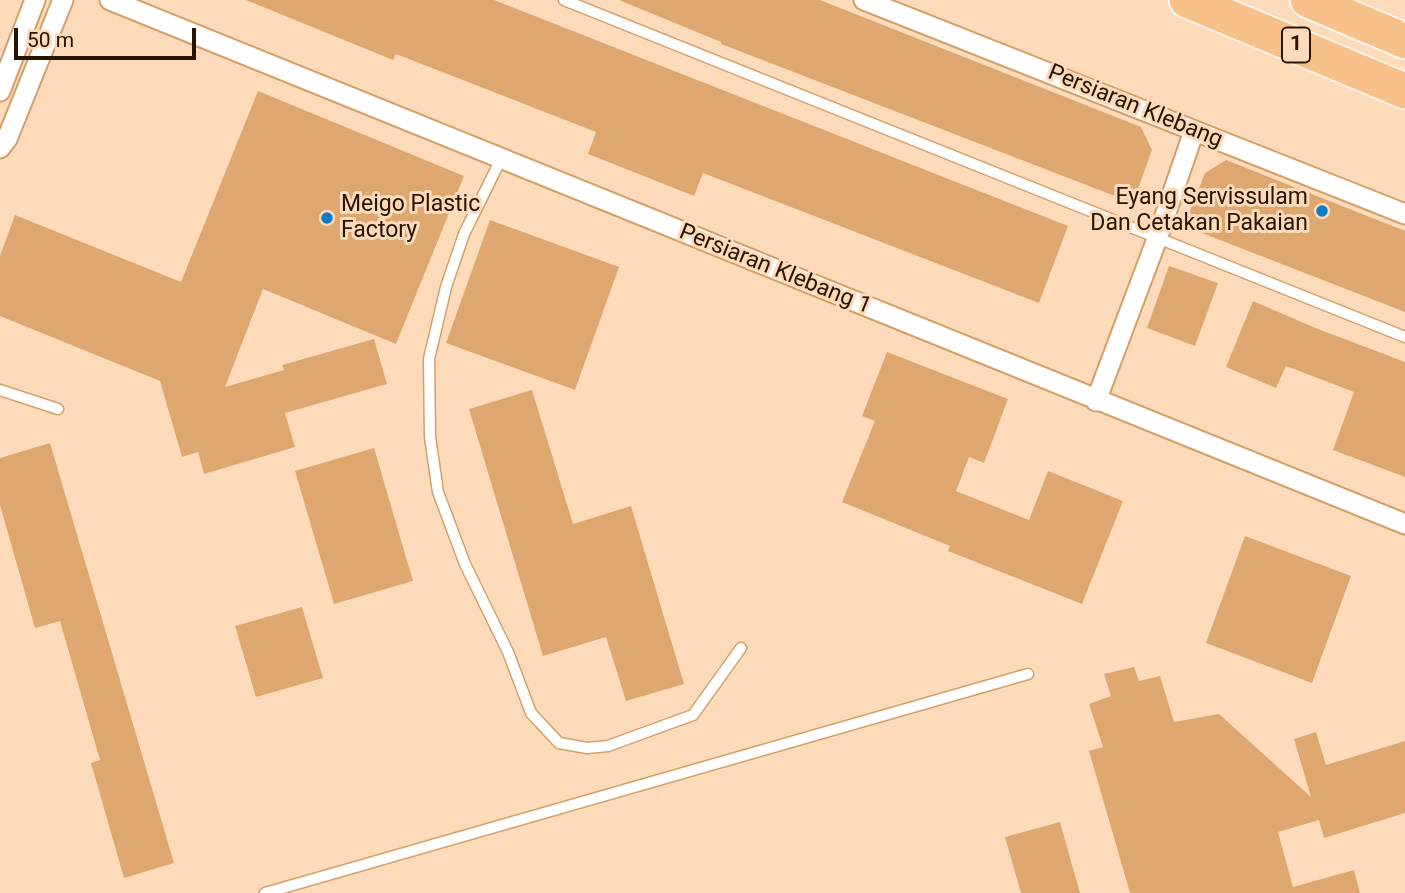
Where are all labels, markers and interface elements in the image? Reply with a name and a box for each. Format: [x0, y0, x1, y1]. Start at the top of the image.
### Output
scale bar [18, 14, 200, 58]
text: 50 m [27, 28, 74, 52]
road number: 1 [1282, 28, 1310, 62]
street label: Persiaran Klebang [1044, 59, 1226, 155]
place label: Eyang Servissulam Dan Cetakan Pakaian [1090, 184, 1308, 238]
place label: Meigo Plastic Factory [341, 191, 480, 245]
marker: Eyang Servissulam Dan Cetakan Pakaian [1314, 203, 1330, 219]
marker: Meigo Plastic Factory [319, 210, 335, 226]
street label: Persiaran Klebang 1 [675, 219, 875, 321]

